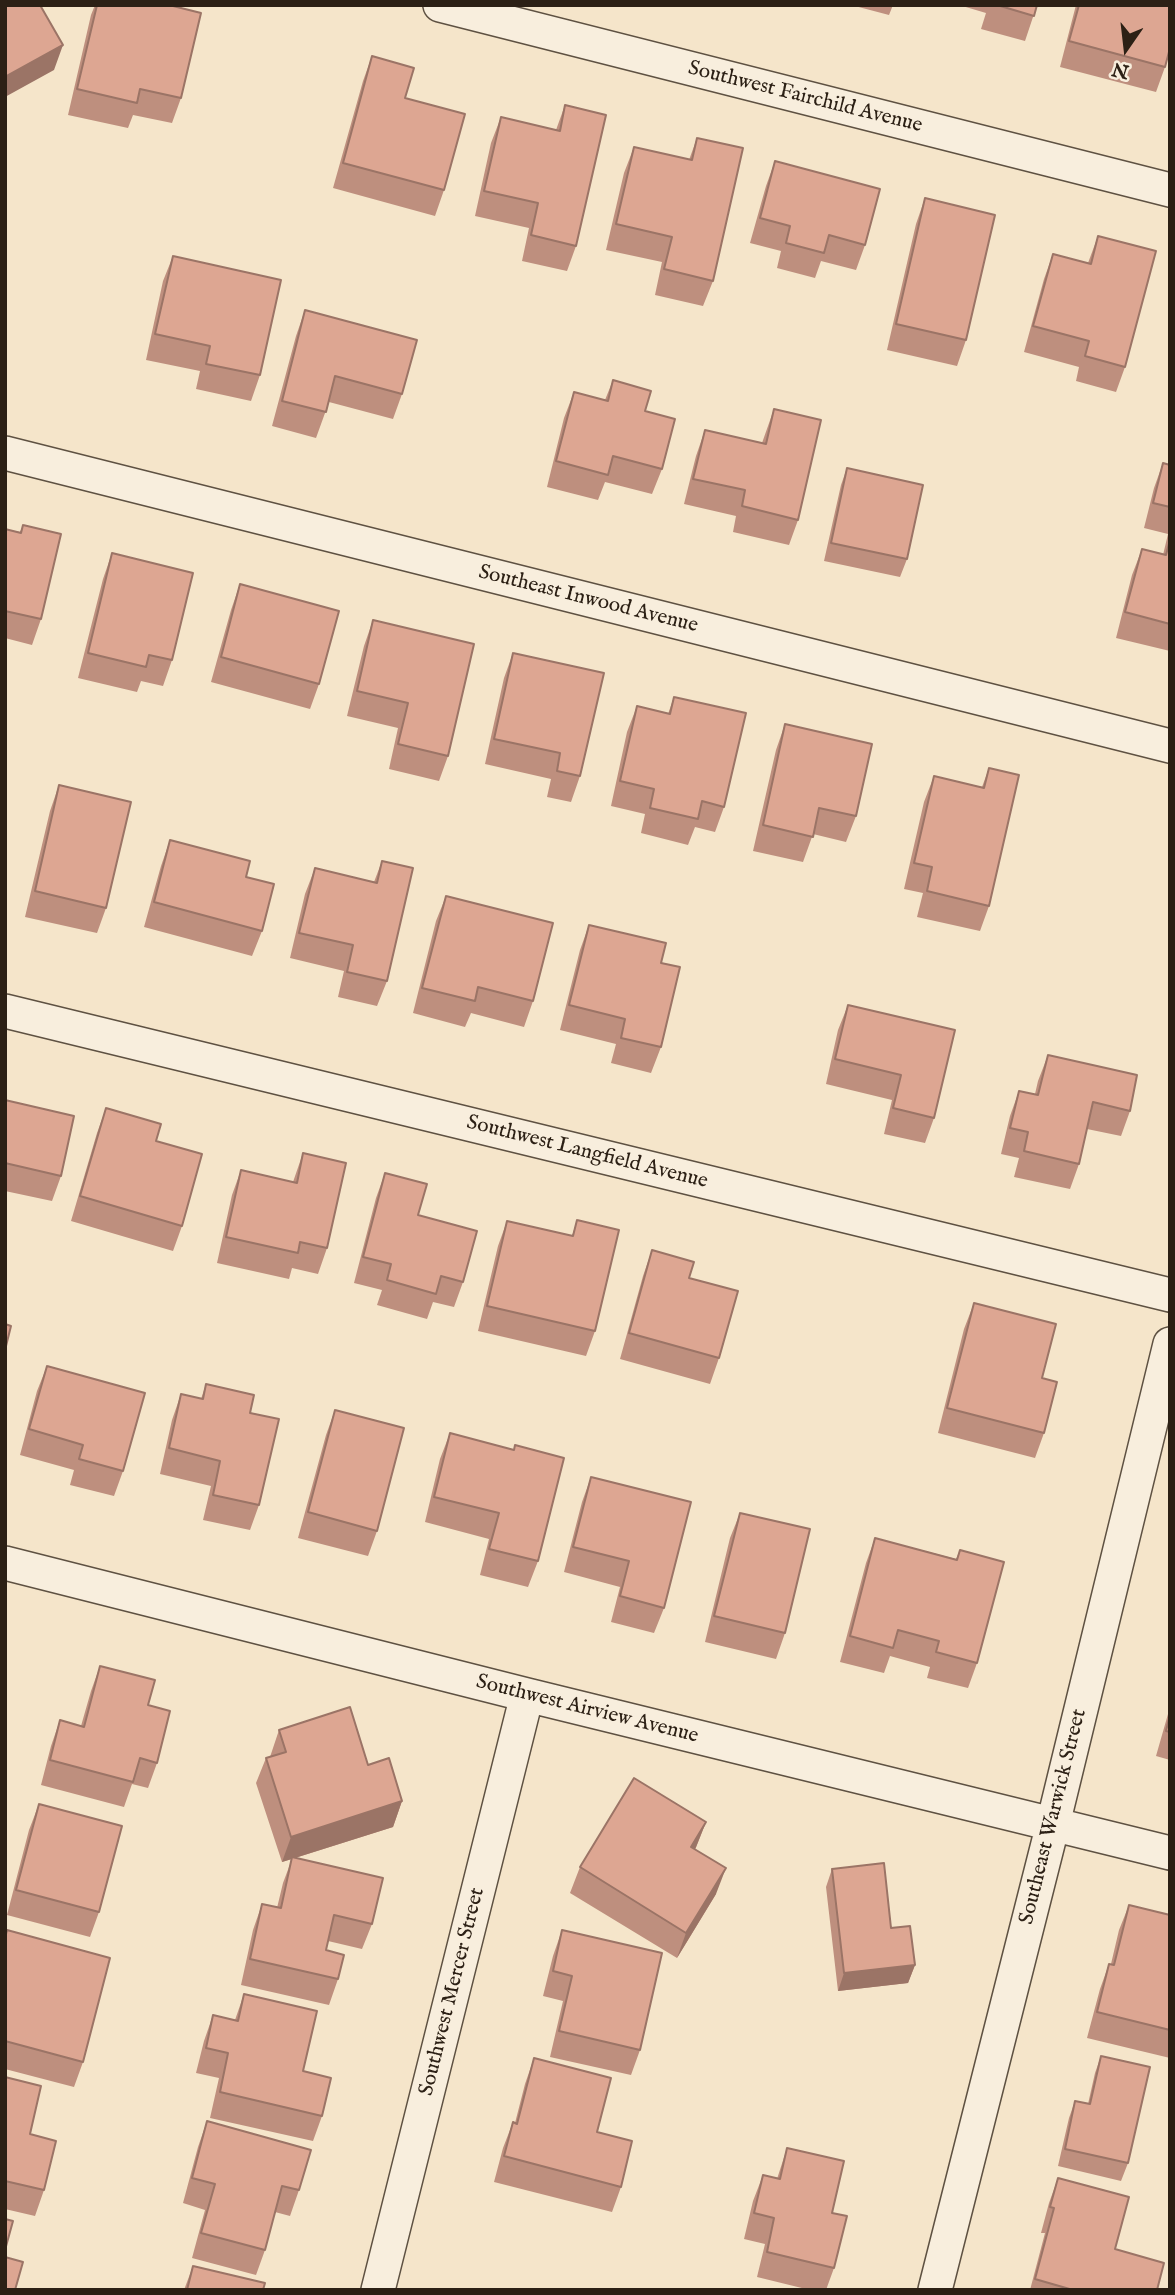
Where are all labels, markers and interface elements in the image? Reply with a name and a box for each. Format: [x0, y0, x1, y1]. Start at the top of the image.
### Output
north arrow [1091, 14, 1161, 84]
text: N [1110, 56, 1132, 83]
street label: Southwest Fairchild Avenue [685, 57, 925, 139]
street label: Southeast Inwood Avenue [476, 561, 700, 639]
street label: Southwest Langfield Avenue [464, 1111, 710, 1195]
street label: Southwest Airview Avenue [473, 1670, 701, 1750]
street label: Southeast Warwick Street [1015, 1707, 1093, 1927]
street label: Southwest Mercer Street [415, 1885, 491, 2099]

